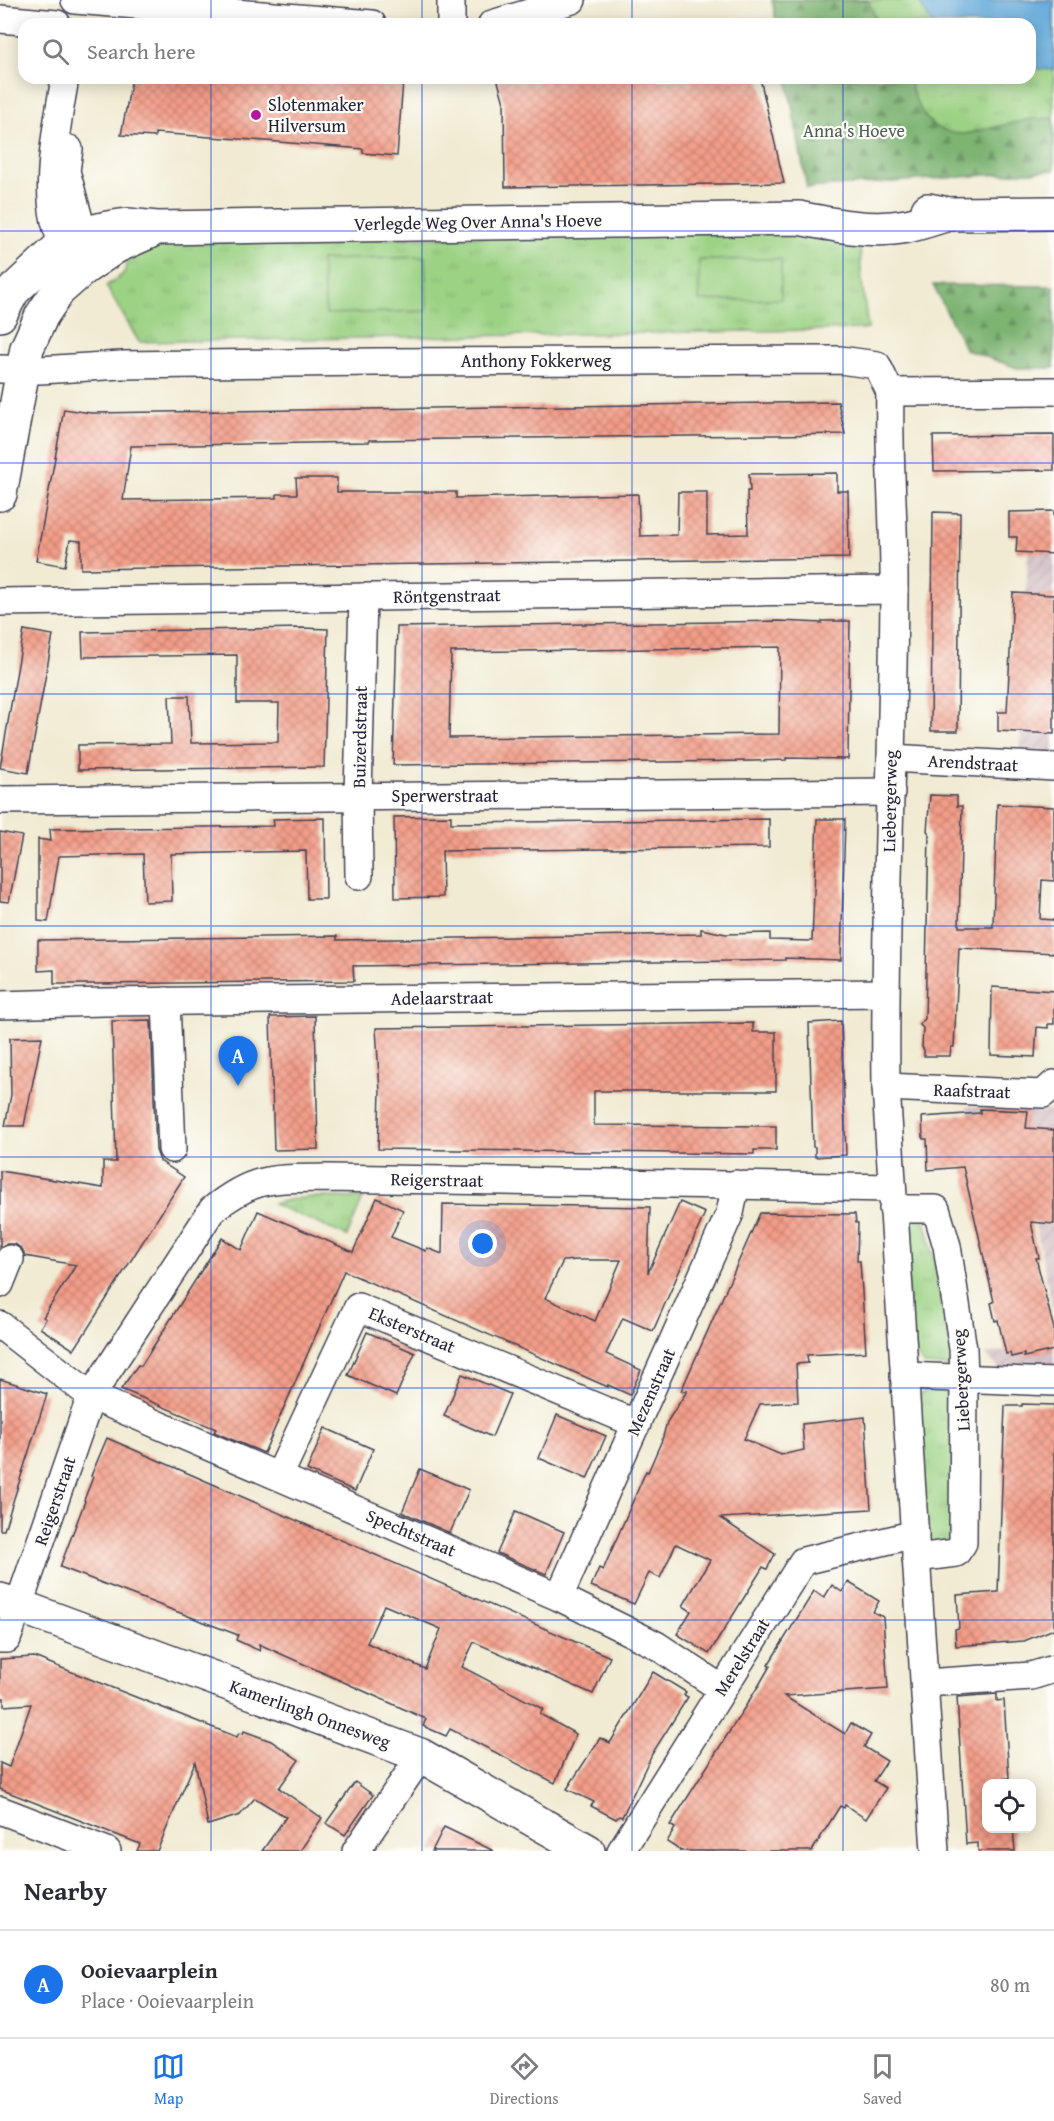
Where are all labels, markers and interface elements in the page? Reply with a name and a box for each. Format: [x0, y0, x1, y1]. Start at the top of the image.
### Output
search box [18, 18, 1036, 84]
icon: search [39, 35, 72, 68]
text: Search here [87, 35, 196, 67]
place label: Slotenmaker Hilversum [268, 91, 364, 139]
marker: Slotenmaker Hilversum [249, 108, 263, 122]
park label: Anna's Hoeve [803, 117, 905, 144]
street label: Verlegde Weg Over Anna's Hoeve [354, 206, 602, 237]
street label: Anthony Fokkerweg [461, 347, 611, 374]
street label: Röntgenstraat [393, 581, 502, 610]
street label: Buizerdstraat [345, 685, 374, 788]
street label: Arendstraat [927, 747, 1019, 778]
street label: Liebergerweg [875, 750, 904, 852]
street label: Sperwerstraat [392, 782, 499, 809]
street label: Adelaarstraat [390, 983, 494, 1012]
pin: A [218, 1036, 258, 1086]
street label: Raafstraat [933, 1076, 1012, 1105]
street label: Reigerstraat [390, 1165, 484, 1194]
your location [468, 1229, 497, 1258]
street label: Eksterstraat [365, 1299, 460, 1360]
street label: Liebergerweg [944, 1328, 977, 1432]
street label: Mezenstraat [619, 1343, 682, 1440]
street label: Reigerstraat [27, 1452, 83, 1549]
street label: Spechtstraat [362, 1502, 461, 1564]
street label: Merelstraat [707, 1612, 777, 1701]
street label: Kamerlingh Onnesweg [226, 1672, 394, 1755]
map controls [982, 1779, 1036, 1833]
button: locate [982, 1779, 1036, 1833]
text: Nearby [24, 1871, 107, 1910]
text: Ooievaarplein [81, 1954, 218, 1986]
text: A [37, 1970, 50, 1999]
text: 80 m [990, 1970, 1030, 1999]
text: Place · Ooievaarplein [81, 1986, 254, 2015]
tab: Map [152, 2050, 185, 2110]
tab: Directions [490, 2050, 559, 2110]
tab: Saved [863, 2050, 902, 2110]

